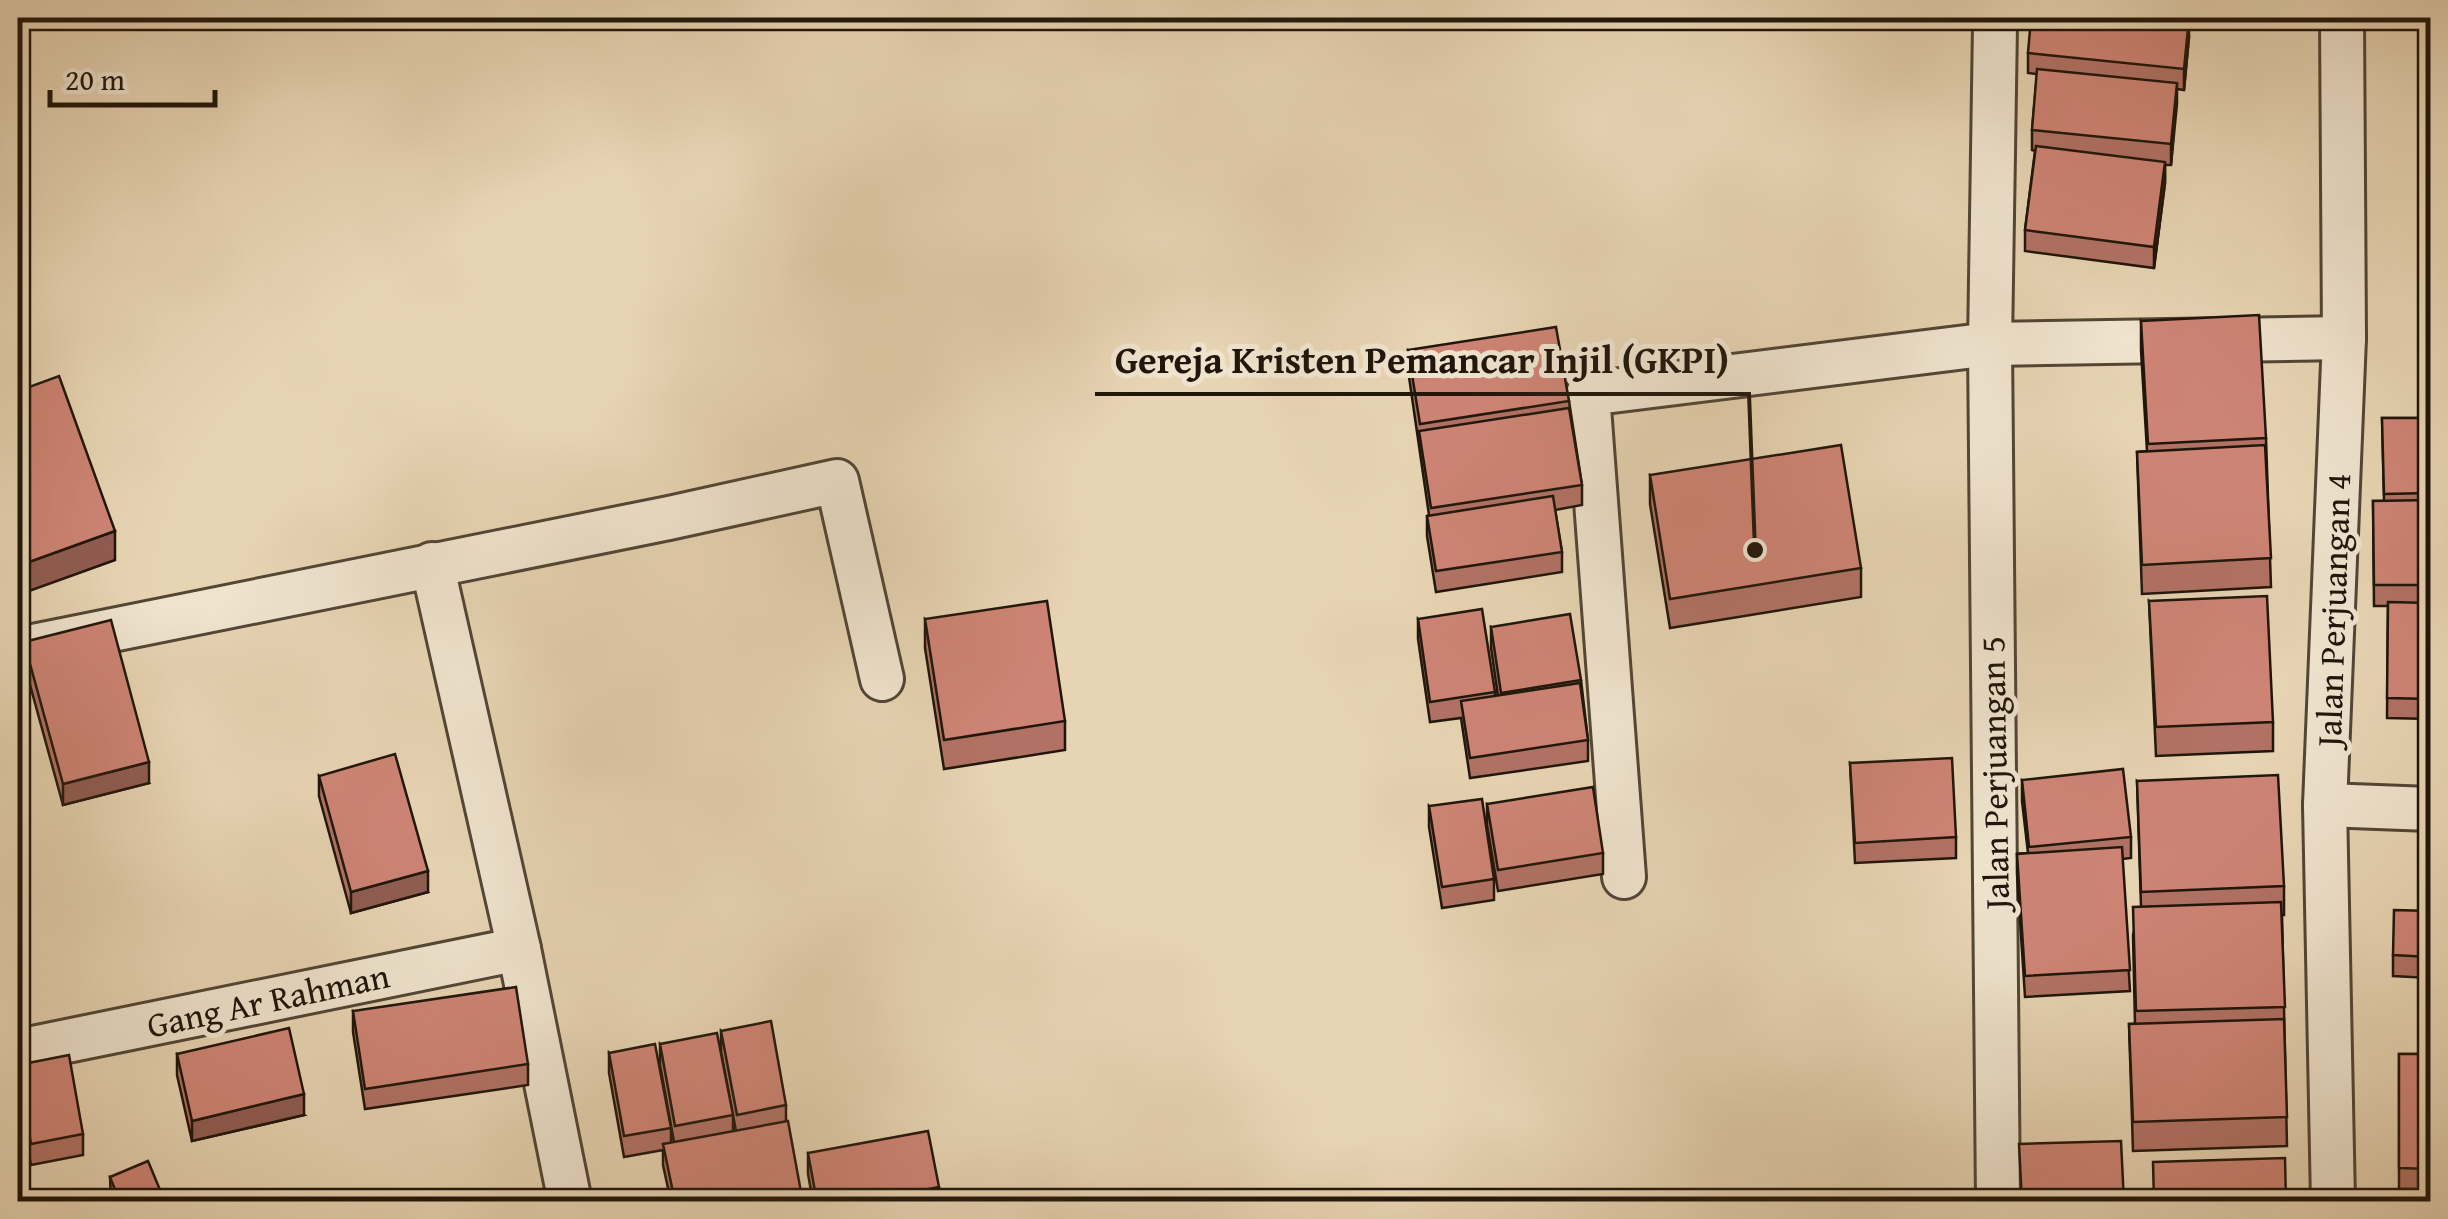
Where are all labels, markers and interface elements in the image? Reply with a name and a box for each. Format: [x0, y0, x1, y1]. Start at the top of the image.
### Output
scale bar [50, 45, 215, 107]
text: 20 m [65, 57, 125, 101]
callout: Gereja Kristen Pemancar Injil (GKPI) [1095, 326, 1749, 394]
text: Gereja Kristen Pemancar Injil (GKPI) [1115, 331, 1729, 387]
street label: Jalan Perjuangan 4 [2303, 472, 2363, 752]
street label: Jalan Perjuangan 5 [1966, 636, 2022, 914]
street label: Gang Ar Rahman [142, 949, 394, 1051]

